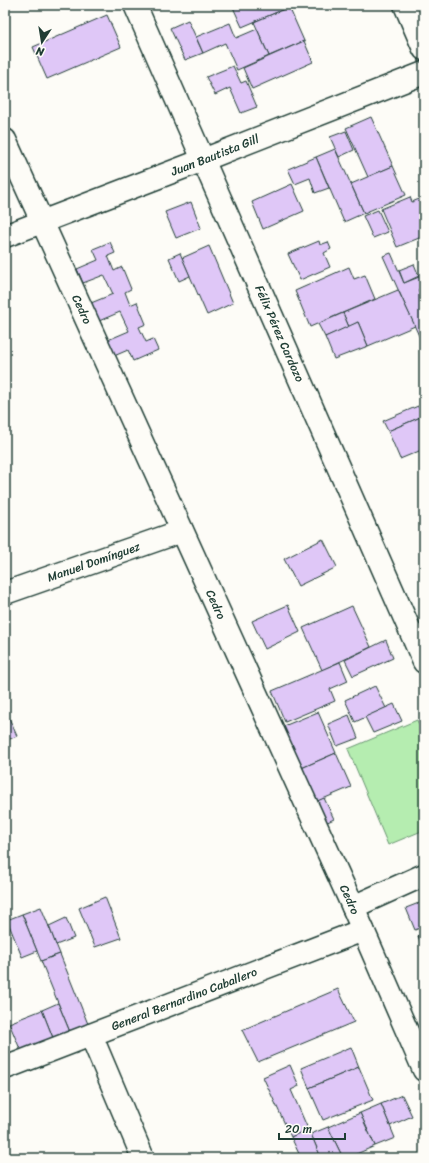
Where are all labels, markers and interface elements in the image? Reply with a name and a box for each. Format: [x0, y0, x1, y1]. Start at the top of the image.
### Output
north arrow [22, 22, 62, 62]
text: N [34, 41, 47, 62]
street label: Juan Bautista Gill [167, 128, 263, 183]
street label: Félix Pérez Cardozo [248, 281, 311, 386]
street label: Cedro [65, 291, 98, 328]
street label: Manuel Domínguez [44, 535, 144, 588]
street label: Cedro [199, 586, 232, 623]
street label: Cedro [333, 881, 366, 918]
street label: General Bernardino Caballero [108, 961, 261, 1037]
scale bar [279, 1115, 345, 1141]
text: 20 m [285, 1118, 312, 1140]

